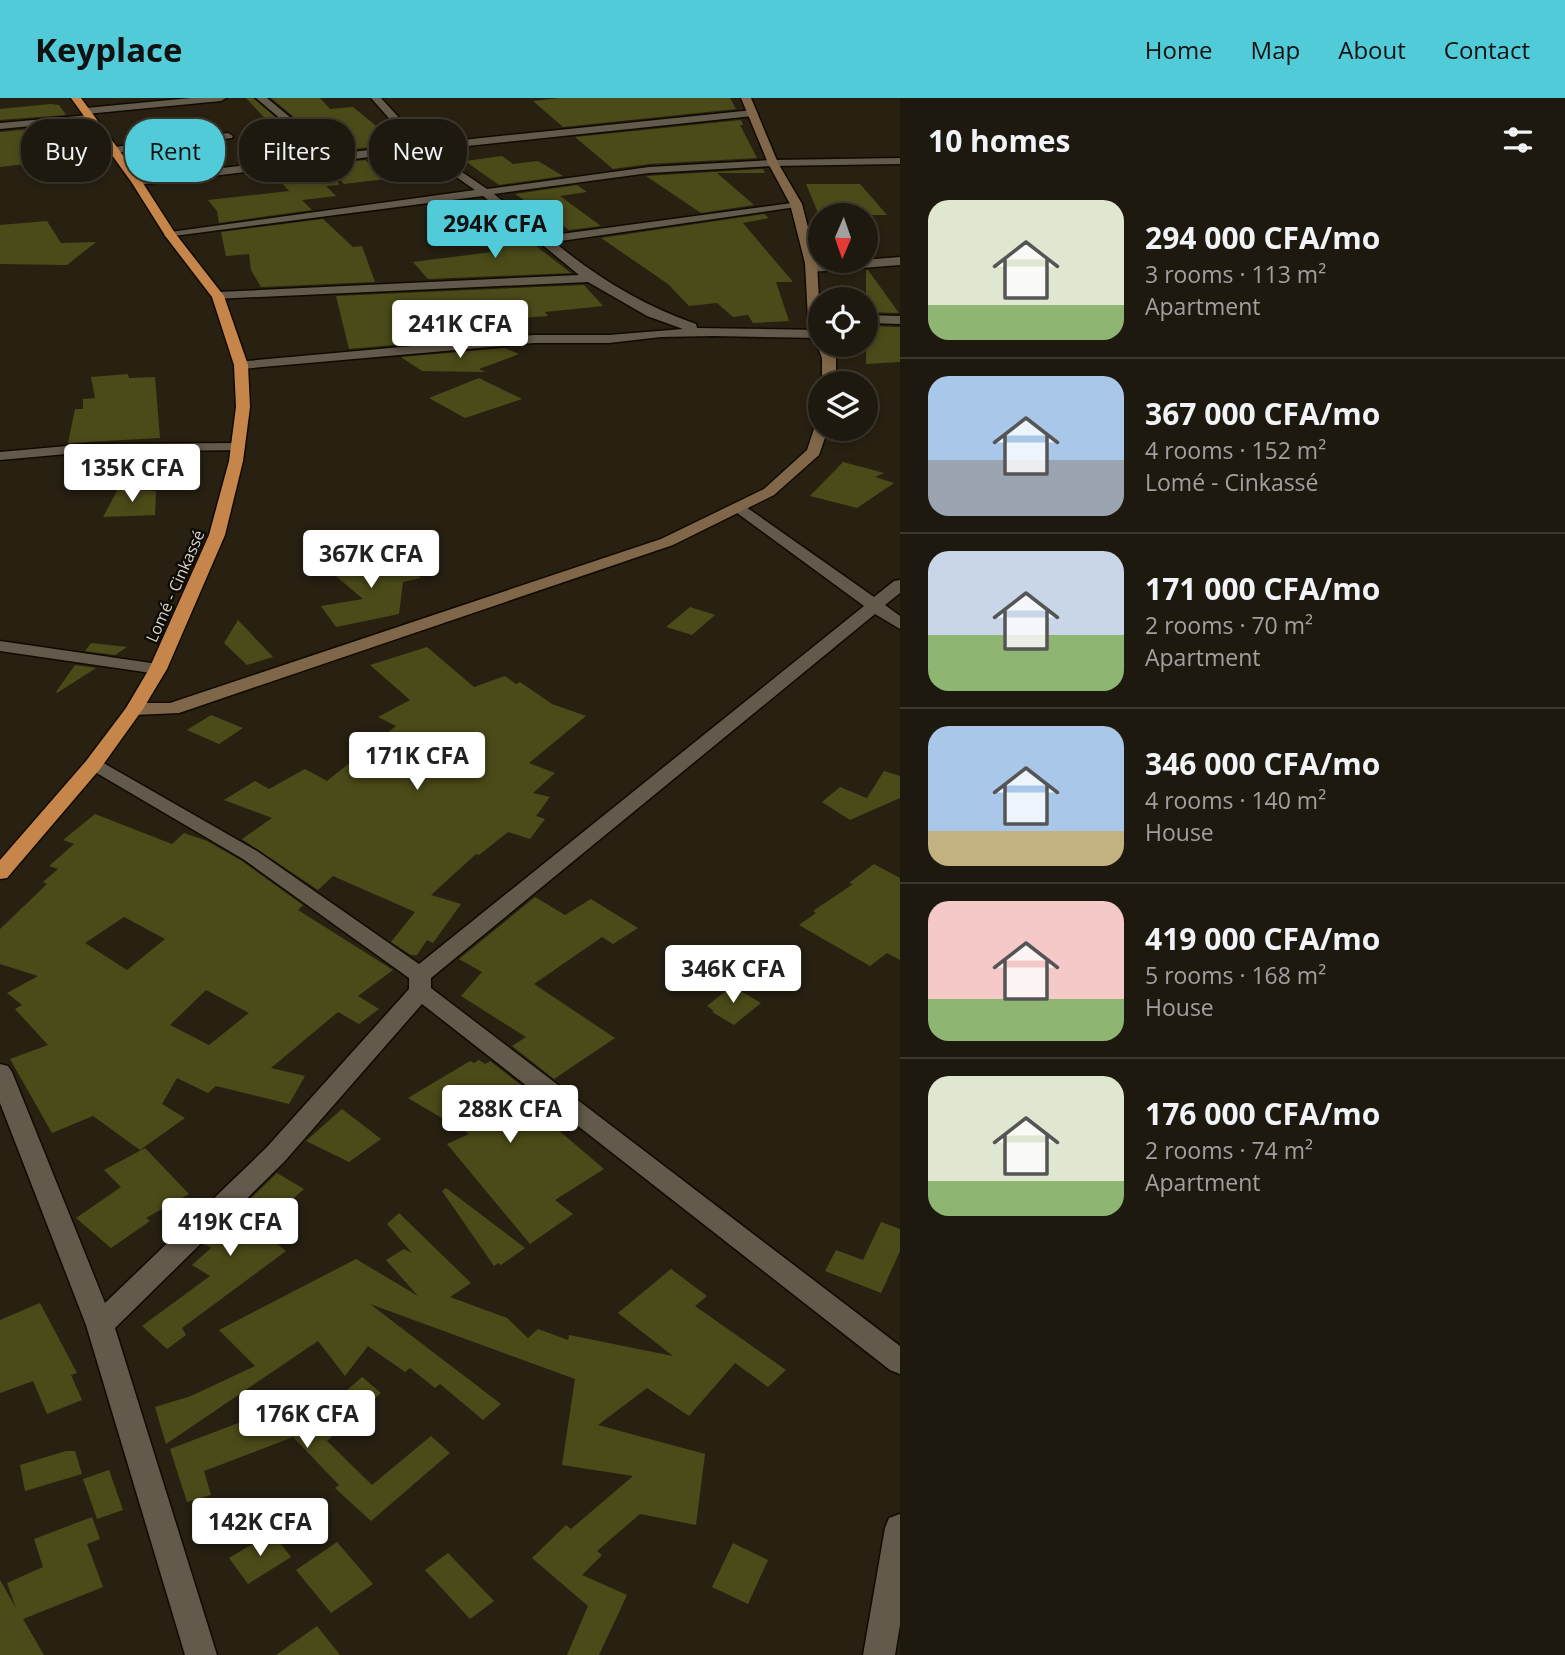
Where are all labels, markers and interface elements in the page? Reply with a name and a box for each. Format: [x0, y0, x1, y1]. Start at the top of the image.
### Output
text: Keyplace [35, 27, 183, 72]
text: Home [1145, 33, 1213, 66]
text: Map [1251, 33, 1300, 66]
text: About [1338, 33, 1406, 66]
text: Contact [1444, 33, 1530, 66]
chip: Buy [21, 119, 111, 182]
chip: Rent [125, 119, 225, 182]
chip: Filters [239, 119, 355, 182]
chip: New [369, 119, 467, 182]
text: 10 homes [928, 120, 1071, 161]
icon: filters [1499, 121, 1537, 159]
pin: 294K CFA [423, 200, 567, 260]
north arrow [808, 203, 878, 273]
map controls [808, 203, 878, 441]
text: 294K CFA [443, 207, 547, 239]
text: 294 000 CFA/mo [1145, 217, 1380, 258]
icon: home [984, 228, 1068, 312]
text: 3 rooms · 113 m² [1145, 258, 1326, 290]
button: locate [808, 287, 878, 357]
text: Apartment [1145, 290, 1261, 322]
pin: 241K CFA [388, 300, 532, 360]
text: 241K CFA [408, 307, 512, 339]
button: layers [808, 371, 878, 441]
text: 367 000 CFA/mo [1145, 393, 1380, 434]
icon: home [984, 404, 1068, 488]
text: 4 rooms · 152 m² [1145, 434, 1326, 466]
pin: 135K CFA [60, 444, 204, 504]
text: 135K CFA [80, 451, 184, 483]
text: Lomé - Cinkassé [1145, 466, 1319, 498]
street label: Lomé - Cinkassé [140, 526, 210, 646]
pin: 367K CFA [299, 531, 443, 590]
text: 367K CFA [319, 537, 423, 569]
text: 171 000 CFA/mo [1145, 568, 1380, 609]
icon: home [984, 579, 1068, 663]
text: 2 rooms · 70 m² [1145, 609, 1313, 641]
text: Apartment [1145, 641, 1261, 673]
pin: 171K CFA [345, 732, 489, 792]
text: 171K CFA [365, 739, 469, 771]
text: 346 000 CFA/mo [1145, 743, 1380, 784]
icon: home [984, 754, 1068, 838]
text: 4 rooms · 140 m² [1145, 784, 1326, 816]
text: House [1145, 816, 1214, 848]
text: 419 000 CFA/mo [1145, 918, 1380, 959]
icon: home [984, 929, 1068, 1013]
pin: 346K CFA [661, 946, 805, 1005]
text: 346K CFA [681, 952, 785, 984]
text: 5 rooms · 168 m² [1145, 959, 1326, 991]
text: House [1145, 991, 1214, 1023]
pin: 288K CFA [438, 1086, 582, 1145]
text: 288K CFA [458, 1092, 562, 1124]
text: 176 000 CFA/mo [1145, 1093, 1380, 1134]
icon: home [984, 1104, 1068, 1188]
text: 2 rooms · 74 m² [1145, 1134, 1313, 1166]
text: Apartment [1145, 1166, 1261, 1198]
pin: 419K CFA [158, 1198, 302, 1258]
text: 419K CFA [178, 1205, 282, 1237]
pin: 176K CFA [235, 1390, 379, 1450]
text: 176K CFA [255, 1397, 359, 1429]
pin: 142K CFA [188, 1498, 332, 1558]
text: 142K CFA [208, 1505, 312, 1537]

